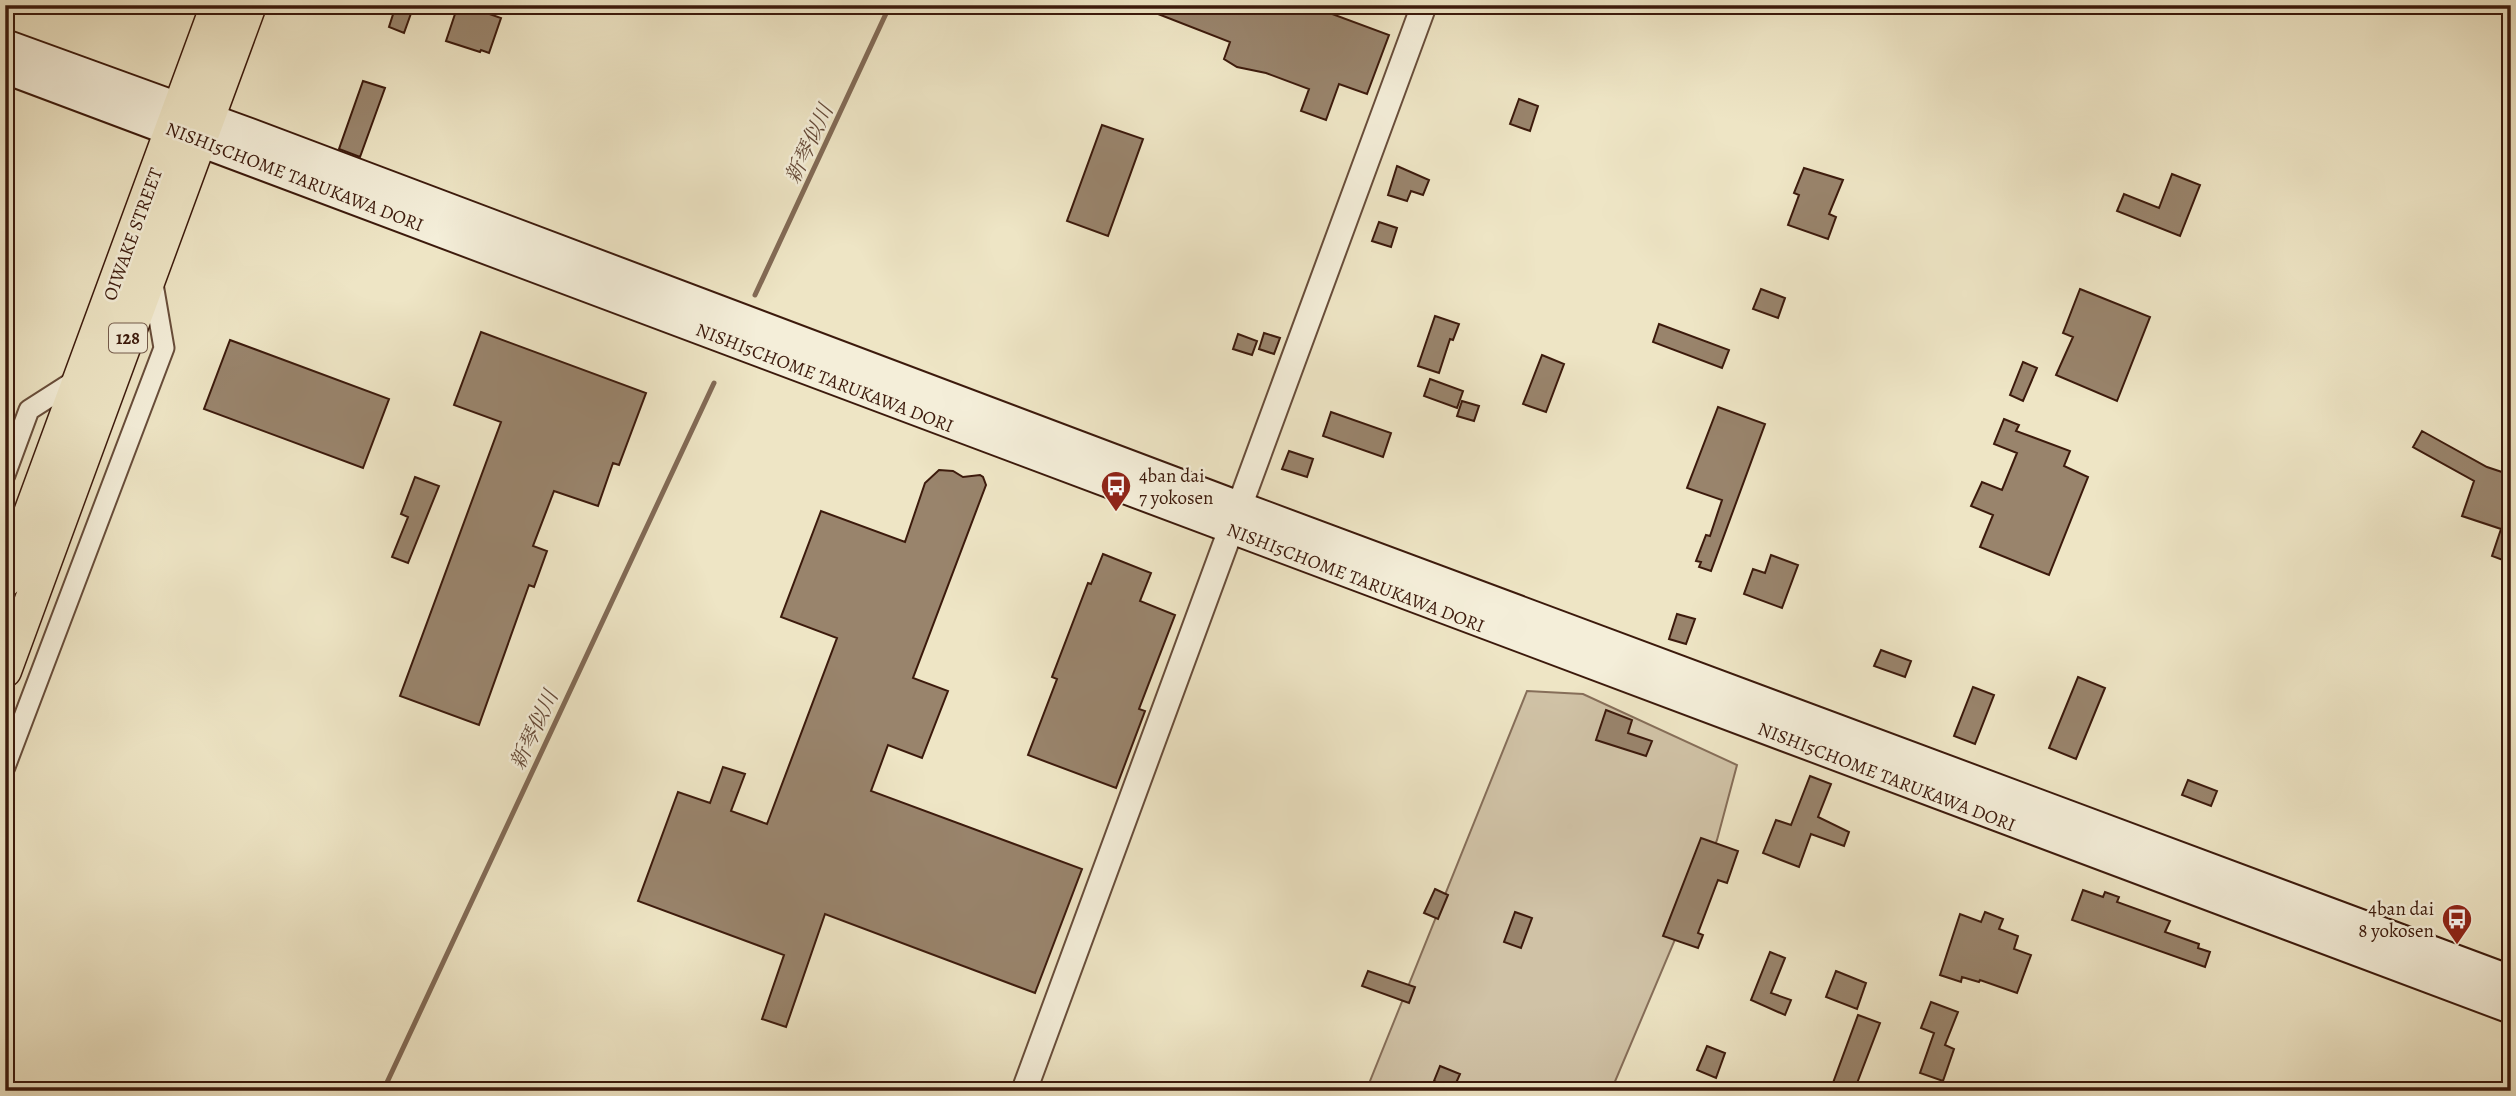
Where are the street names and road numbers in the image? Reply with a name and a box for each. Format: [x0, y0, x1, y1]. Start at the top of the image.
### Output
street label: NISHI5CHOME TARUKAWA DORI [162, 116, 427, 238]
street label: OIWAKE STREET [97, 164, 169, 304]
street label: NISHI5CHOME TARUKAWA DORI [692, 317, 957, 439]
road number: 128 [109, 324, 147, 352]
street label: NISHI5CHOME TARUKAWA DORI [1223, 517, 1488, 639]
street label: NISHI5CHOME TARUKAWA DORI [1754, 716, 2019, 838]

